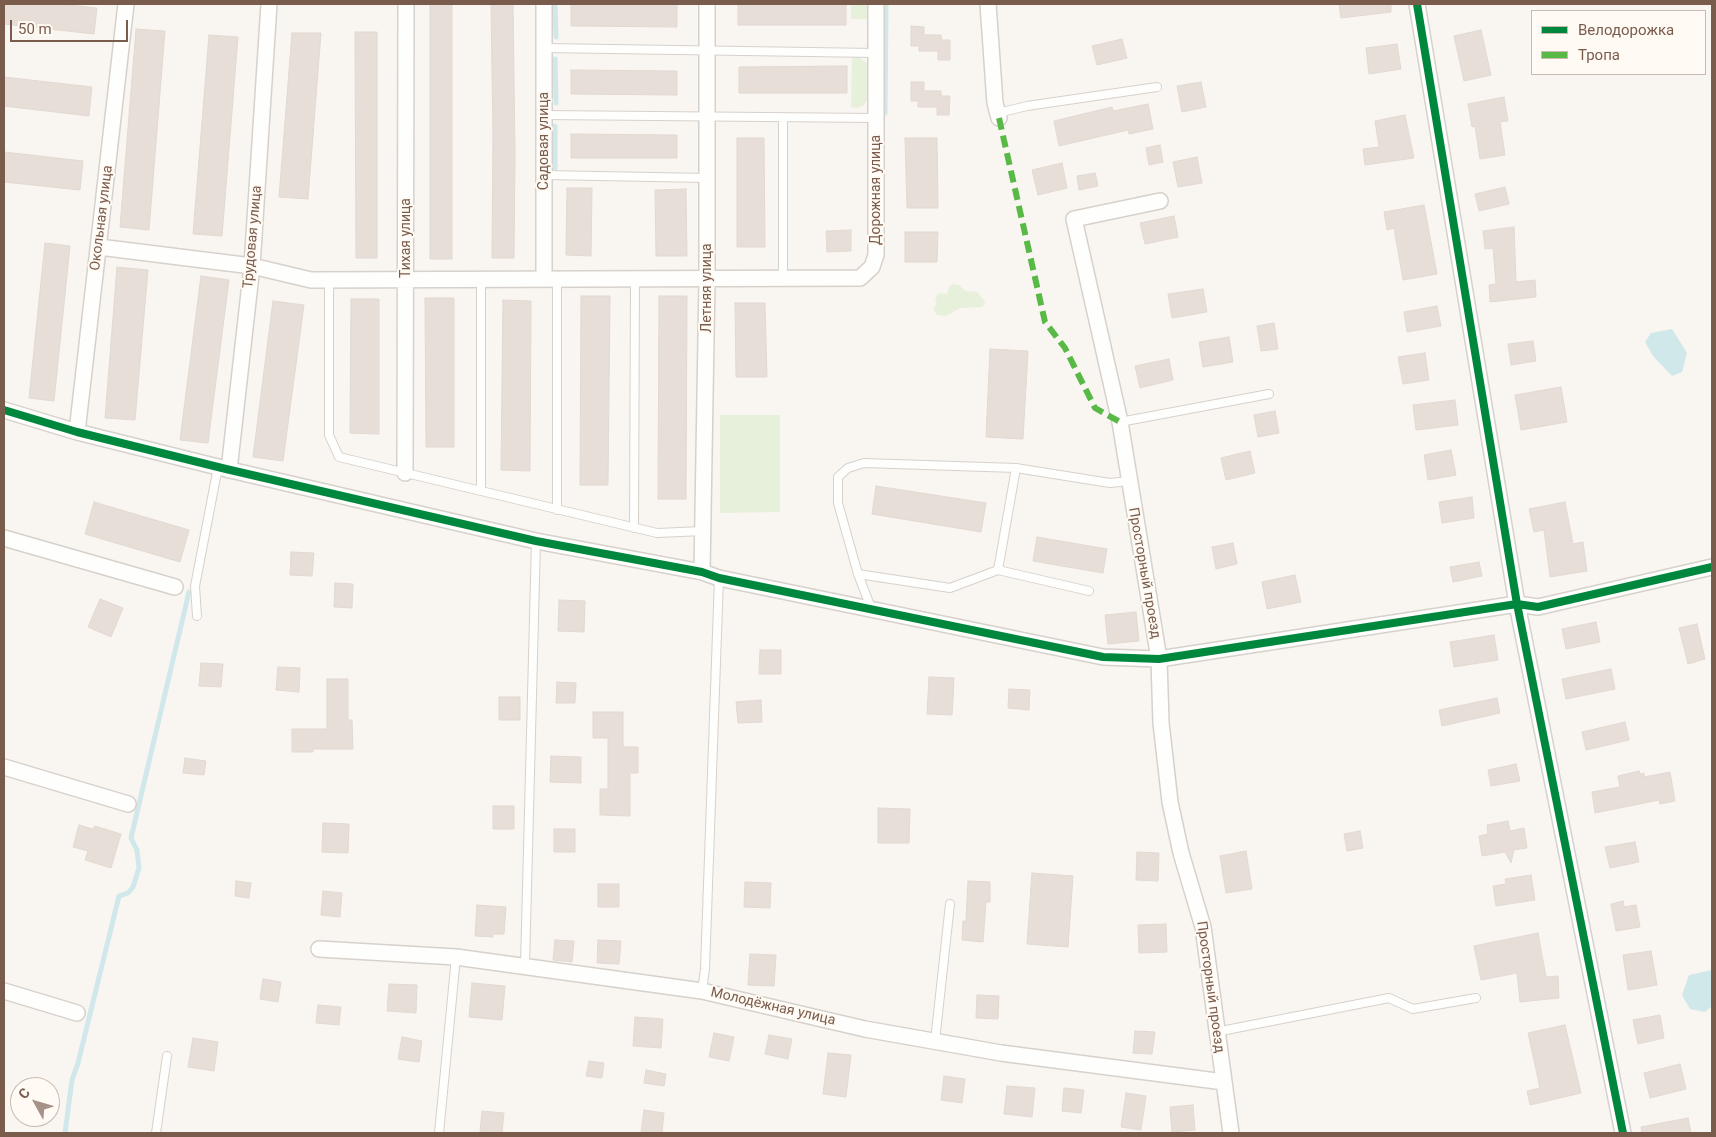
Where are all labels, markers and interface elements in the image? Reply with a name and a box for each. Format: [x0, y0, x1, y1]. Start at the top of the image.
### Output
scale bar [12, 10, 130, 42]
legend [1531, 10, 1706, 75]
text: 50 m [18, 20, 52, 38]
text: Велодорожка [1578, 21, 1674, 39]
text: Тропа [1578, 46, 1620, 64]
street label: Садовая улица [536, 92, 552, 190]
street label: Дорожная улица [868, 135, 884, 245]
street label: Окольная улица [87, 164, 117, 272]
street label: Трудовая улица [240, 185, 266, 289]
street label: Тихая улица [398, 198, 414, 278]
street label: Летняя улица [699, 243, 715, 333]
street label: Просторный проезд [1124, 506, 1164, 640]
street label: Просторный проезд [1192, 920, 1228, 1054]
street label: Молодёжная улица [709, 984, 837, 1030]
north arrow [10, 1077, 60, 1127]
text: С [15, 1085, 33, 1102]

